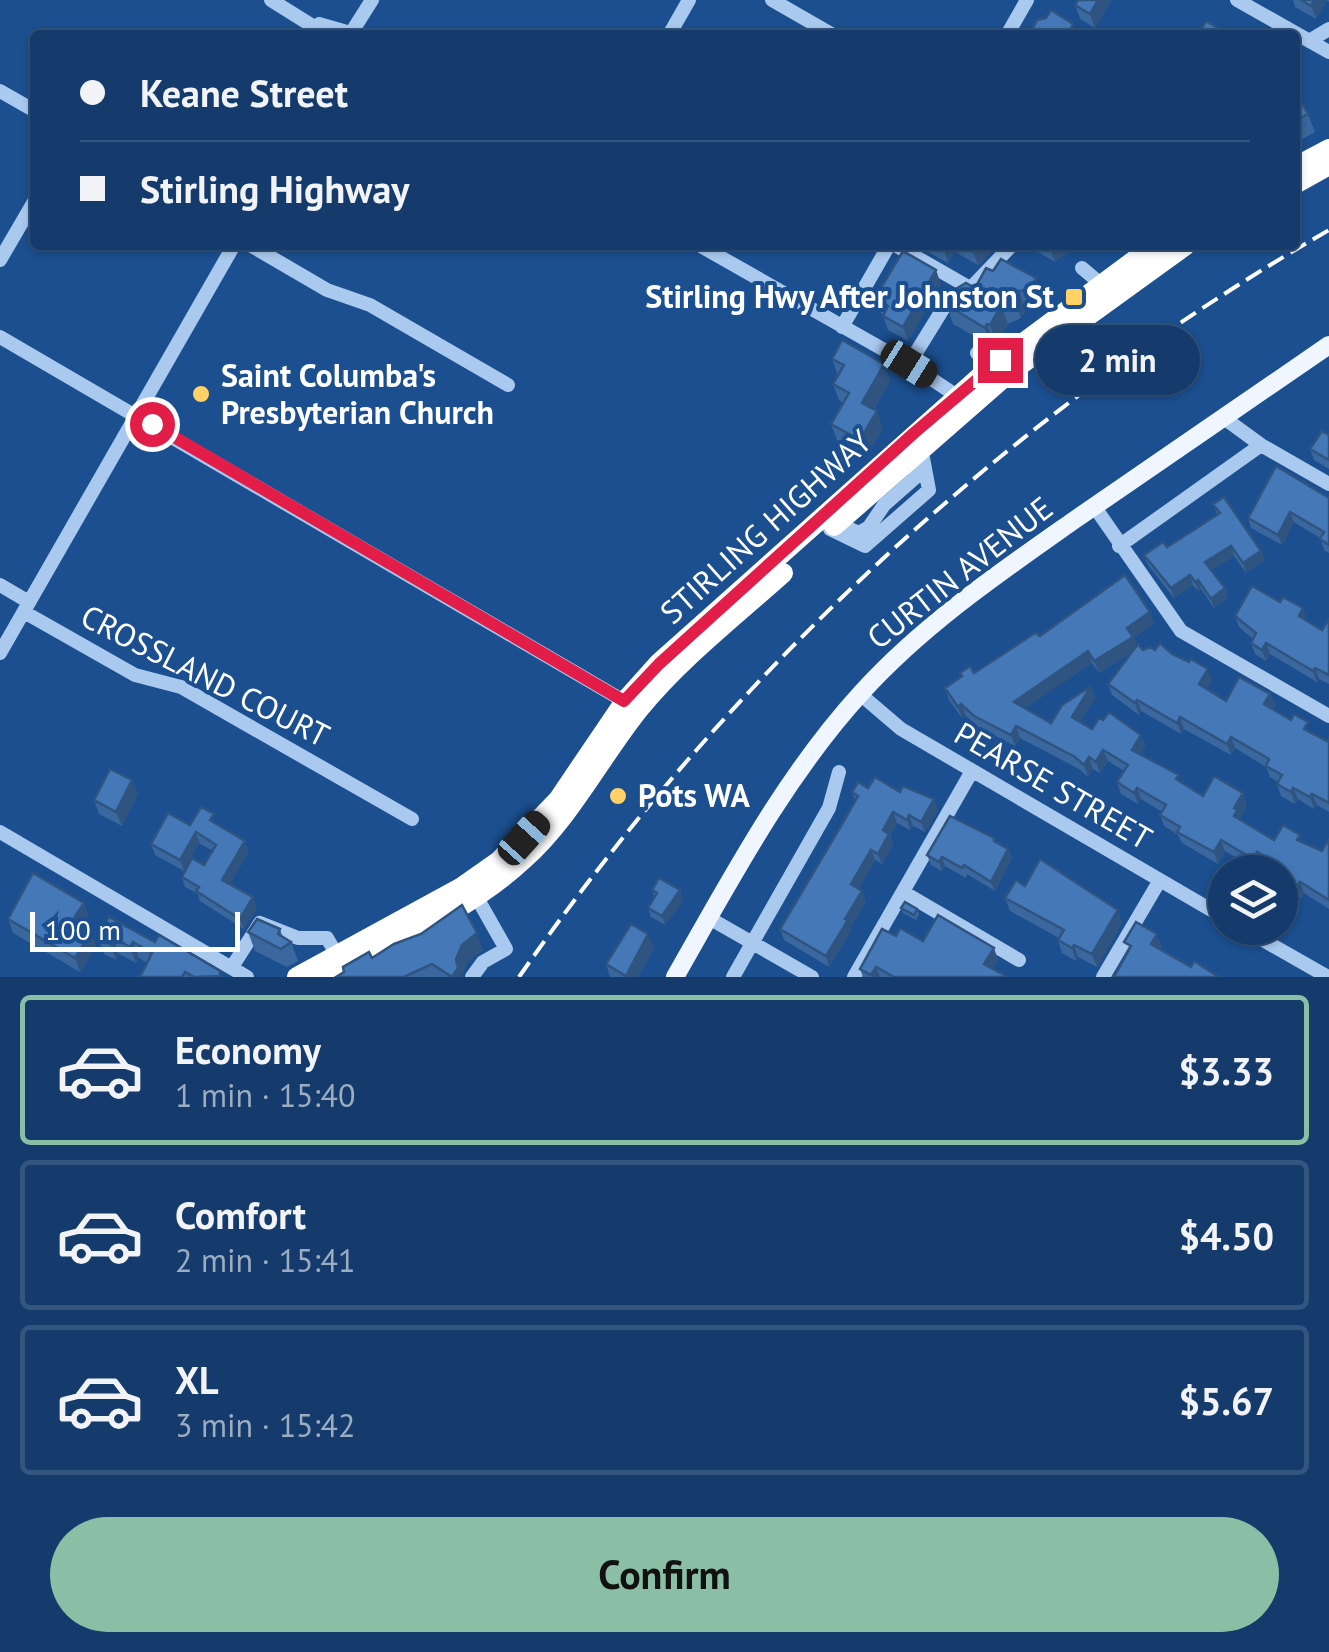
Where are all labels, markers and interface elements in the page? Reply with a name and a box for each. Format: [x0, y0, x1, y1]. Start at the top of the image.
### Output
text: Keane Street [140, 68, 348, 117]
text: Stirling Highway [140, 164, 410, 213]
place label: Stirling Hwy After Johnston St [645, 275, 1055, 317]
marker: Stirling Hwy After Johnston St [1063, 286, 1085, 308]
callout: 2 min [1035, 325, 1200, 395]
car [876, 335, 942, 393]
route end [978, 338, 1023, 383]
text: 2 min [1078, 339, 1157, 381]
place label: Saint Columba's Presbyterian Church [221, 354, 494, 433]
marker: Saint Columba's Presbyterian Church [190, 383, 212, 405]
route start [130, 402, 175, 447]
street label: STIRLING HIGHWAY [651, 420, 880, 632]
street label: CURTIN AVENUE [858, 487, 1061, 658]
street label: CROSSLAND COURT [74, 594, 337, 756]
street label: PEARSE STREET [947, 712, 1160, 859]
place label: Pots WA [638, 774, 750, 816]
marker: Pots WA [607, 785, 629, 807]
car [493, 806, 555, 870]
map controls [1208, 855, 1298, 945]
button: layers [1208, 855, 1298, 945]
scale bar [30, 907, 240, 951]
text: 100 m [45, 911, 121, 948]
icon: car [55, 1025, 145, 1115]
text: Economy [175, 1025, 321, 1074]
text: $3.33 [1178, 1046, 1274, 1095]
text: 1 min · 15:40 [175, 1074, 355, 1116]
icon: car [55, 1190, 145, 1280]
text: Comfort [175, 1190, 306, 1239]
text: $4.50 [1178, 1211, 1274, 1260]
text: 2 min · 15:41 [175, 1239, 355, 1281]
icon: car [55, 1355, 145, 1445]
text: XL [175, 1355, 219, 1404]
text: $5.67 [1178, 1376, 1274, 1425]
text: 3 min · 15:42 [175, 1404, 355, 1446]
button: Confirm [50, 1517, 1279, 1632]

